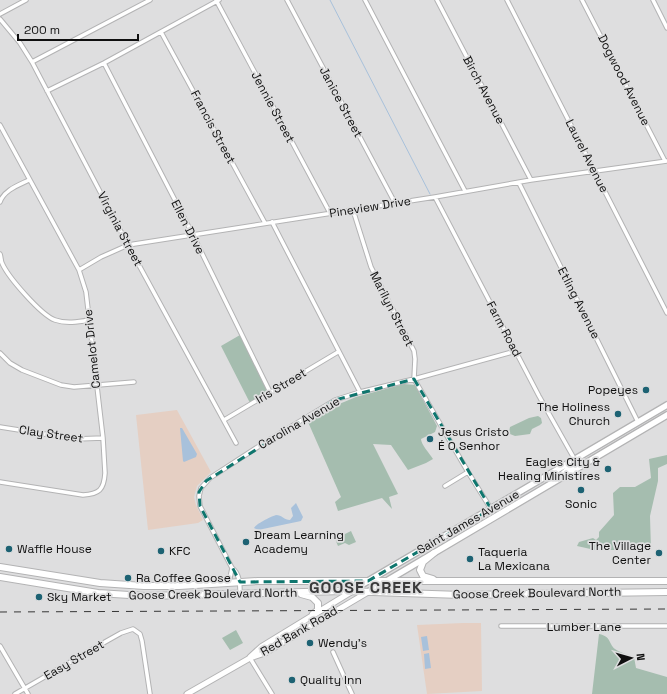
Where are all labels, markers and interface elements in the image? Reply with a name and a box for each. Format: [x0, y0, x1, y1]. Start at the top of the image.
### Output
scale bar [18, 16, 138, 42]
text: 200 m [24, 22, 60, 38]
street label: Dogwood Avenue [594, 32, 654, 128]
street label: Birch Avenue [459, 53, 509, 127]
street label: Janice Street [316, 64, 366, 140]
street label: Jennie Street [248, 69, 298, 145]
street label: Francis Street [187, 87, 239, 167]
street label: Laurel Avenue [562, 117, 612, 195]
street label: Virginia Street [94, 189, 146, 269]
street label: Pineview Drive [328, 193, 412, 221]
street label: Ellen Drive [167, 197, 209, 257]
street label: Etling Avenue [554, 264, 604, 342]
street label: Marilyn Street [366, 269, 418, 349]
street label: Farm Road [483, 298, 525, 360]
street label: Camelot Drive [80, 309, 104, 389]
street label: Iris Street [253, 365, 309, 407]
place label: Popeyes [588, 382, 638, 398]
marker: Popeyes [641, 385, 651, 395]
street label: Carolina Avenue [255, 393, 343, 453]
place label: The Holiness Church [537, 399, 610, 429]
marker: The Holiness Church [613, 409, 623, 419]
street label: Clay Street [18, 422, 84, 446]
place label: Jesus Cristo É O Senhor [438, 424, 509, 454]
marker: Jesus Cristo É O Senhor [425, 434, 435, 444]
place label: Eagles City & Healing Ministires [498, 454, 600, 484]
marker: Eagles City & Healing Ministires [603, 464, 613, 474]
marker: Sonic [576, 485, 586, 495]
street label: Saint James Avenue [414, 486, 522, 558]
place label: Sonic [565, 496, 597, 512]
place label: Dream Learning Academy [254, 527, 344, 557]
marker: Dream Learning Academy [241, 537, 251, 547]
place label: The Village Center [589, 538, 651, 568]
place label: Waffle House [17, 541, 92, 557]
place label: KFC [169, 543, 191, 559]
marker: Waffle House [4, 544, 14, 554]
place label: Taqueria La Mexicana [478, 544, 550, 574]
marker: KFC [156, 546, 166, 556]
marker: The Village Center [654, 548, 664, 558]
marker: Taqueria La Mexicana [465, 554, 475, 564]
place label: Ra Coffee Goose [136, 570, 231, 586]
marker: Ra Coffee Goose [123, 573, 133, 583]
district label: GOOSE CREEK [309, 577, 423, 598]
street label: Goose Creek Boulevard North [453, 584, 621, 602]
street label: Goose Creek Boulevard North [129, 585, 297, 603]
place label: Sky Market [47, 589, 112, 605]
marker: Sky Market [34, 592, 44, 602]
street label: Red Bank Road [257, 602, 341, 660]
street label: Lumber Lane [547, 619, 621, 635]
place label: Wendy's [318, 635, 367, 651]
street label: Easy Street [41, 636, 107, 684]
marker: Wendy's [305, 638, 315, 648]
north arrow [611, 638, 651, 678]
text: N [634, 653, 648, 661]
place label: Quality Inn [300, 672, 362, 688]
marker: Quality Inn [287, 675, 297, 685]

